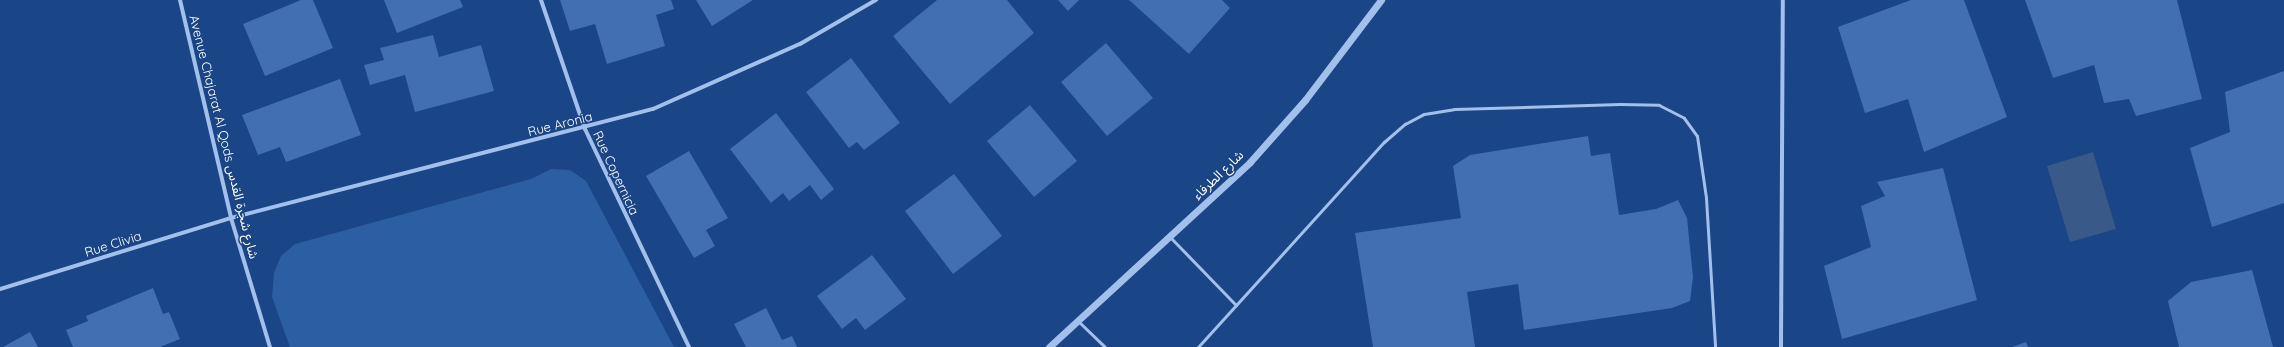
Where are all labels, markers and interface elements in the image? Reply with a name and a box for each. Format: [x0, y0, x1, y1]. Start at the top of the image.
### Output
street label: Avenue Chajarat Al Qods شارع شجرة القدس [186, 13, 262, 261]
street label: Rue Aronia [526, 108, 594, 140]
street label: Rue Copernicia [590, 128, 642, 218]
street label: شارع الطرفاء [1189, 147, 1247, 203]
street label: Rue Clivia [83, 228, 143, 260]

